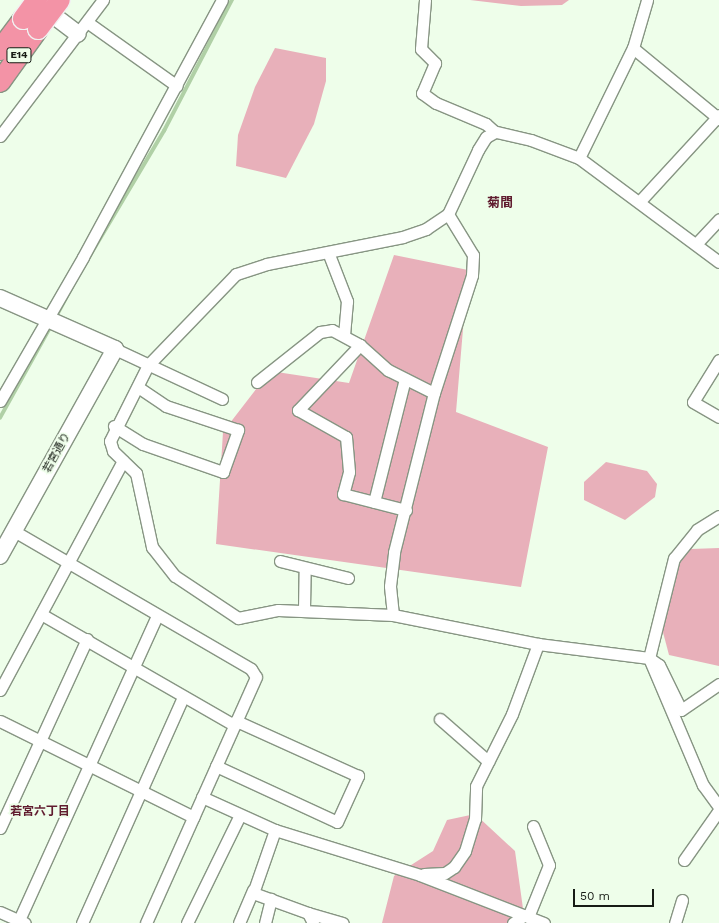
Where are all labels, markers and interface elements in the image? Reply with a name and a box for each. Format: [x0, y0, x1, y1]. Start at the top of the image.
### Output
road number: E14 [6, 47, 32, 63]
district label: 菊間 [487, 195, 513, 211]
street label: 若宮通り [41, 431, 73, 475]
district label: 若宮六丁目 [10, 805, 70, 819]
scale bar [575, 881, 656, 907]
text: 50 m [580, 889, 610, 903]

